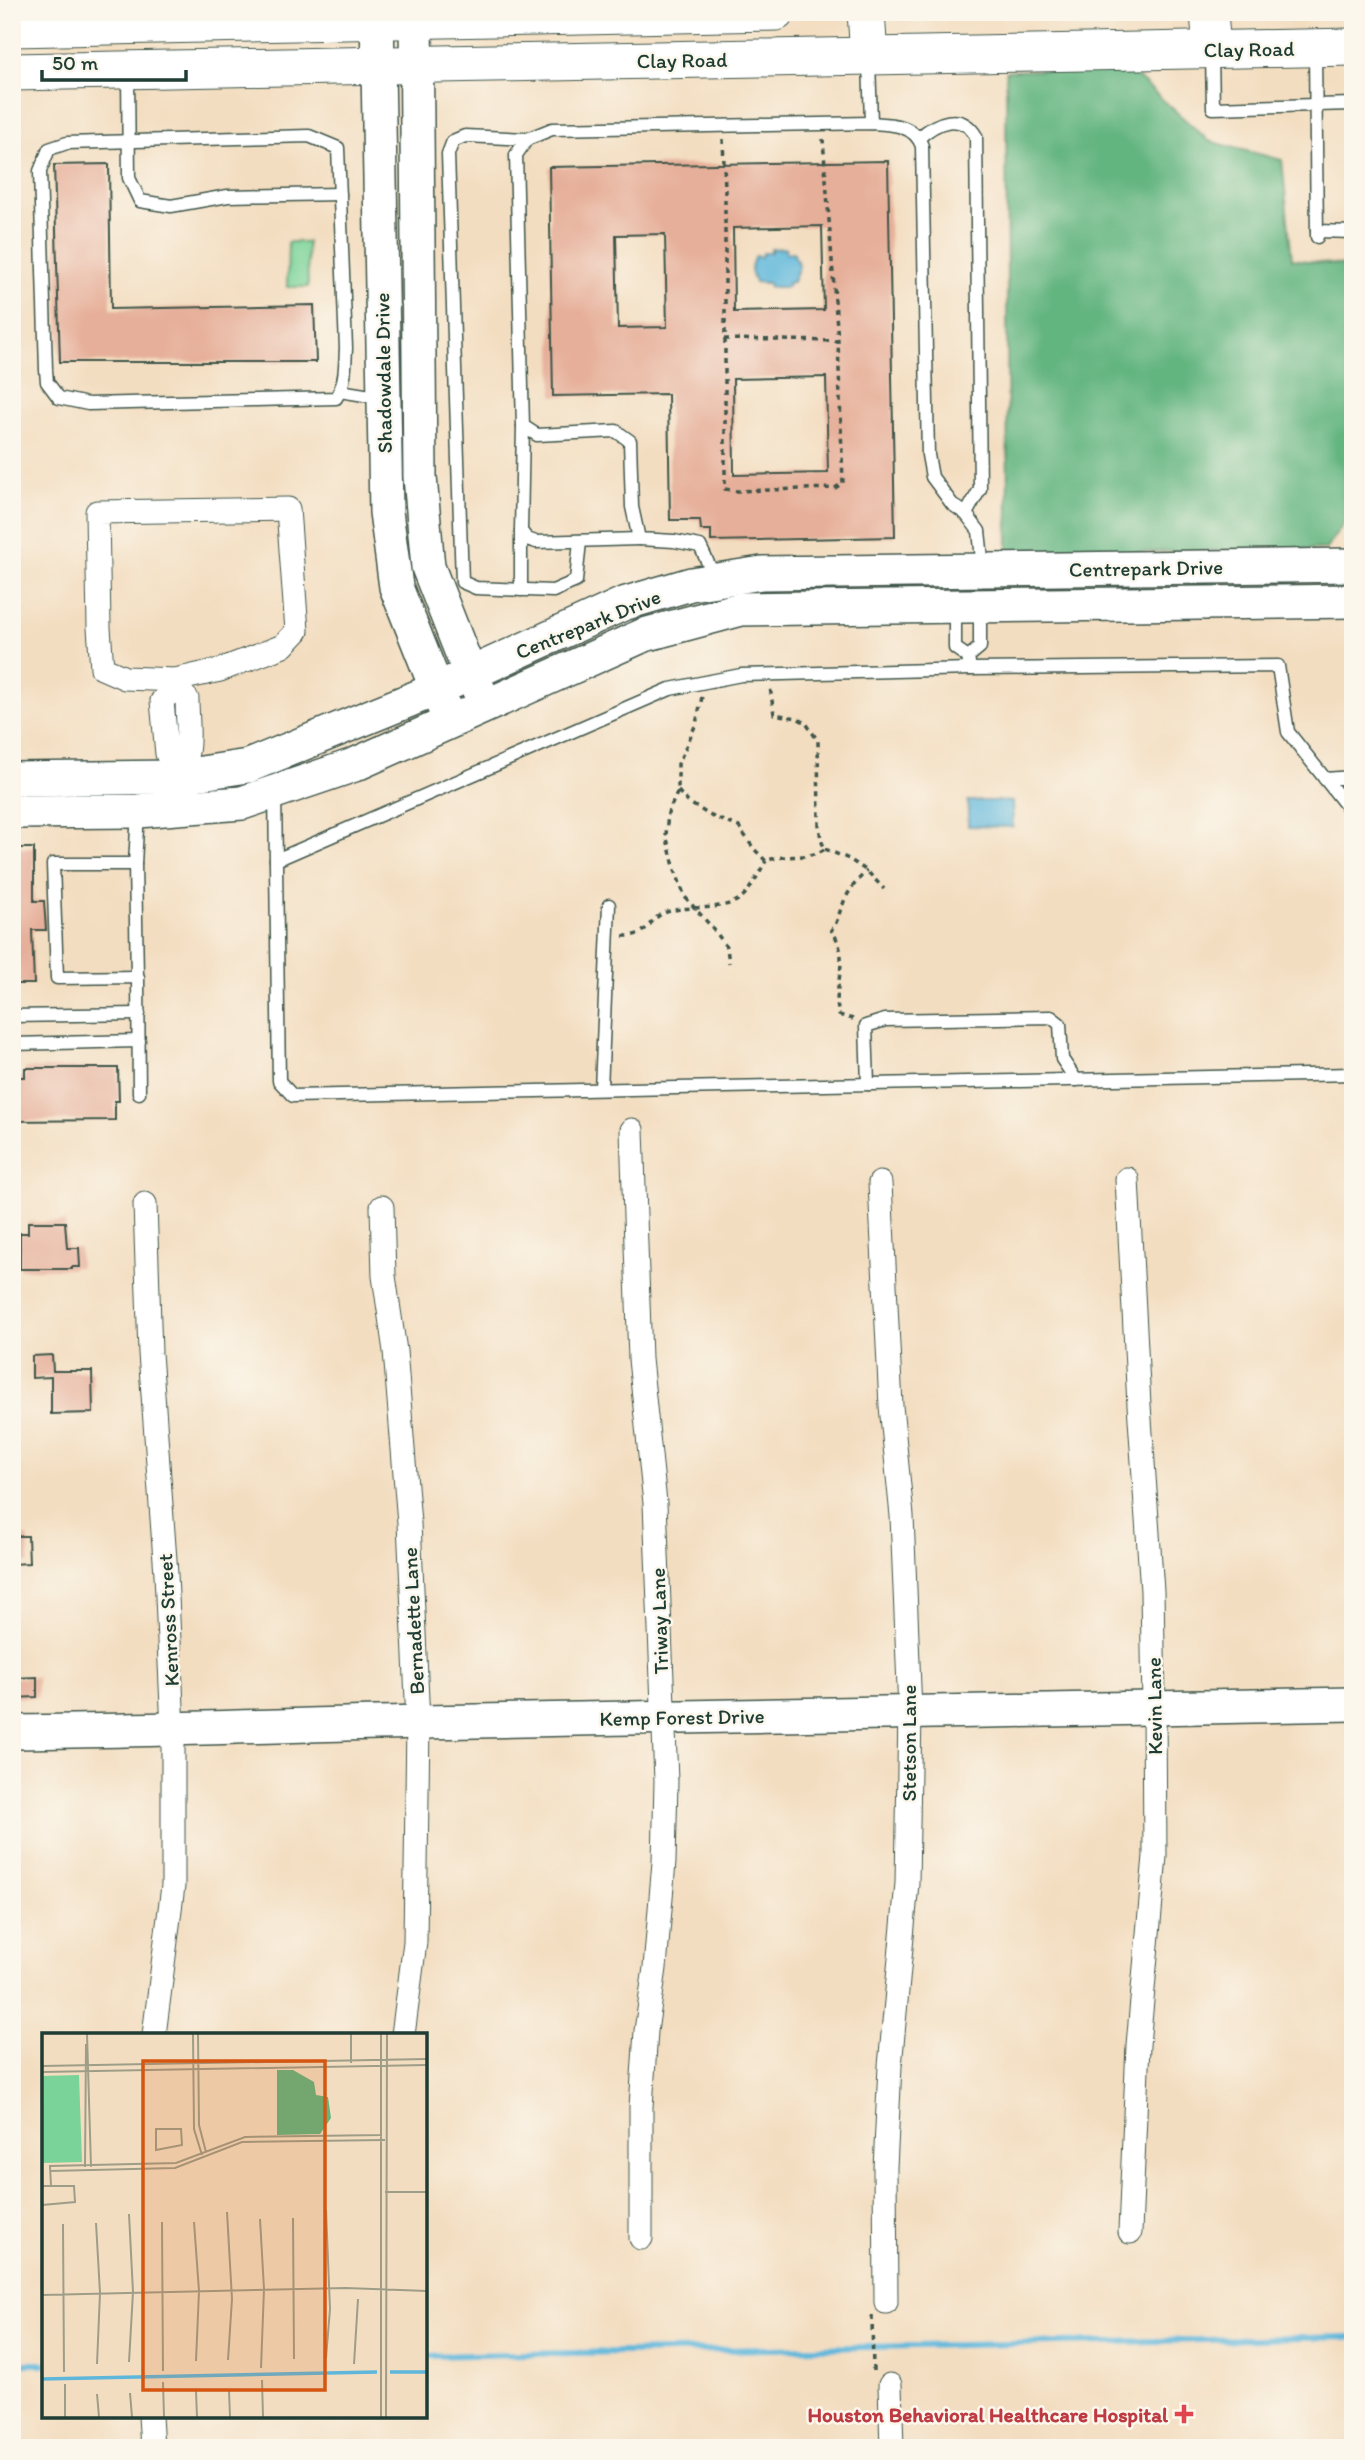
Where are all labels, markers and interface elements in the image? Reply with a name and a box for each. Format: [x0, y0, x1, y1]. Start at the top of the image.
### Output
street label: Clay Road [1203, 36, 1295, 62]
scale bar [42, 38, 186, 82]
street label: Clay Road [636, 47, 728, 73]
text: 50 m [52, 50, 99, 75]
street label: Shadowdale Drive [369, 292, 397, 454]
street label: Centrepark Drive [1069, 554, 1223, 582]
street label: Centrepark Drive [512, 583, 664, 665]
street label: Bernadette Lane [397, 1547, 429, 1695]
street label: Kenross Street [152, 1553, 184, 1687]
street label: Triway Lane [645, 1567, 673, 1675]
street label: Kevin Lane [1141, 1657, 1167, 1755]
street label: Stetson Lane [896, 1685, 921, 1802]
street label: Kemp Forest Drive [599, 1703, 765, 1731]
inset map [42, 2033, 427, 2418]
place label: Houston Behavioral Healthcare Hospital [807, 2402, 1169, 2428]
marker: Houston Behavioral Healthcare Hospital [1174, 2404, 1194, 2424]

